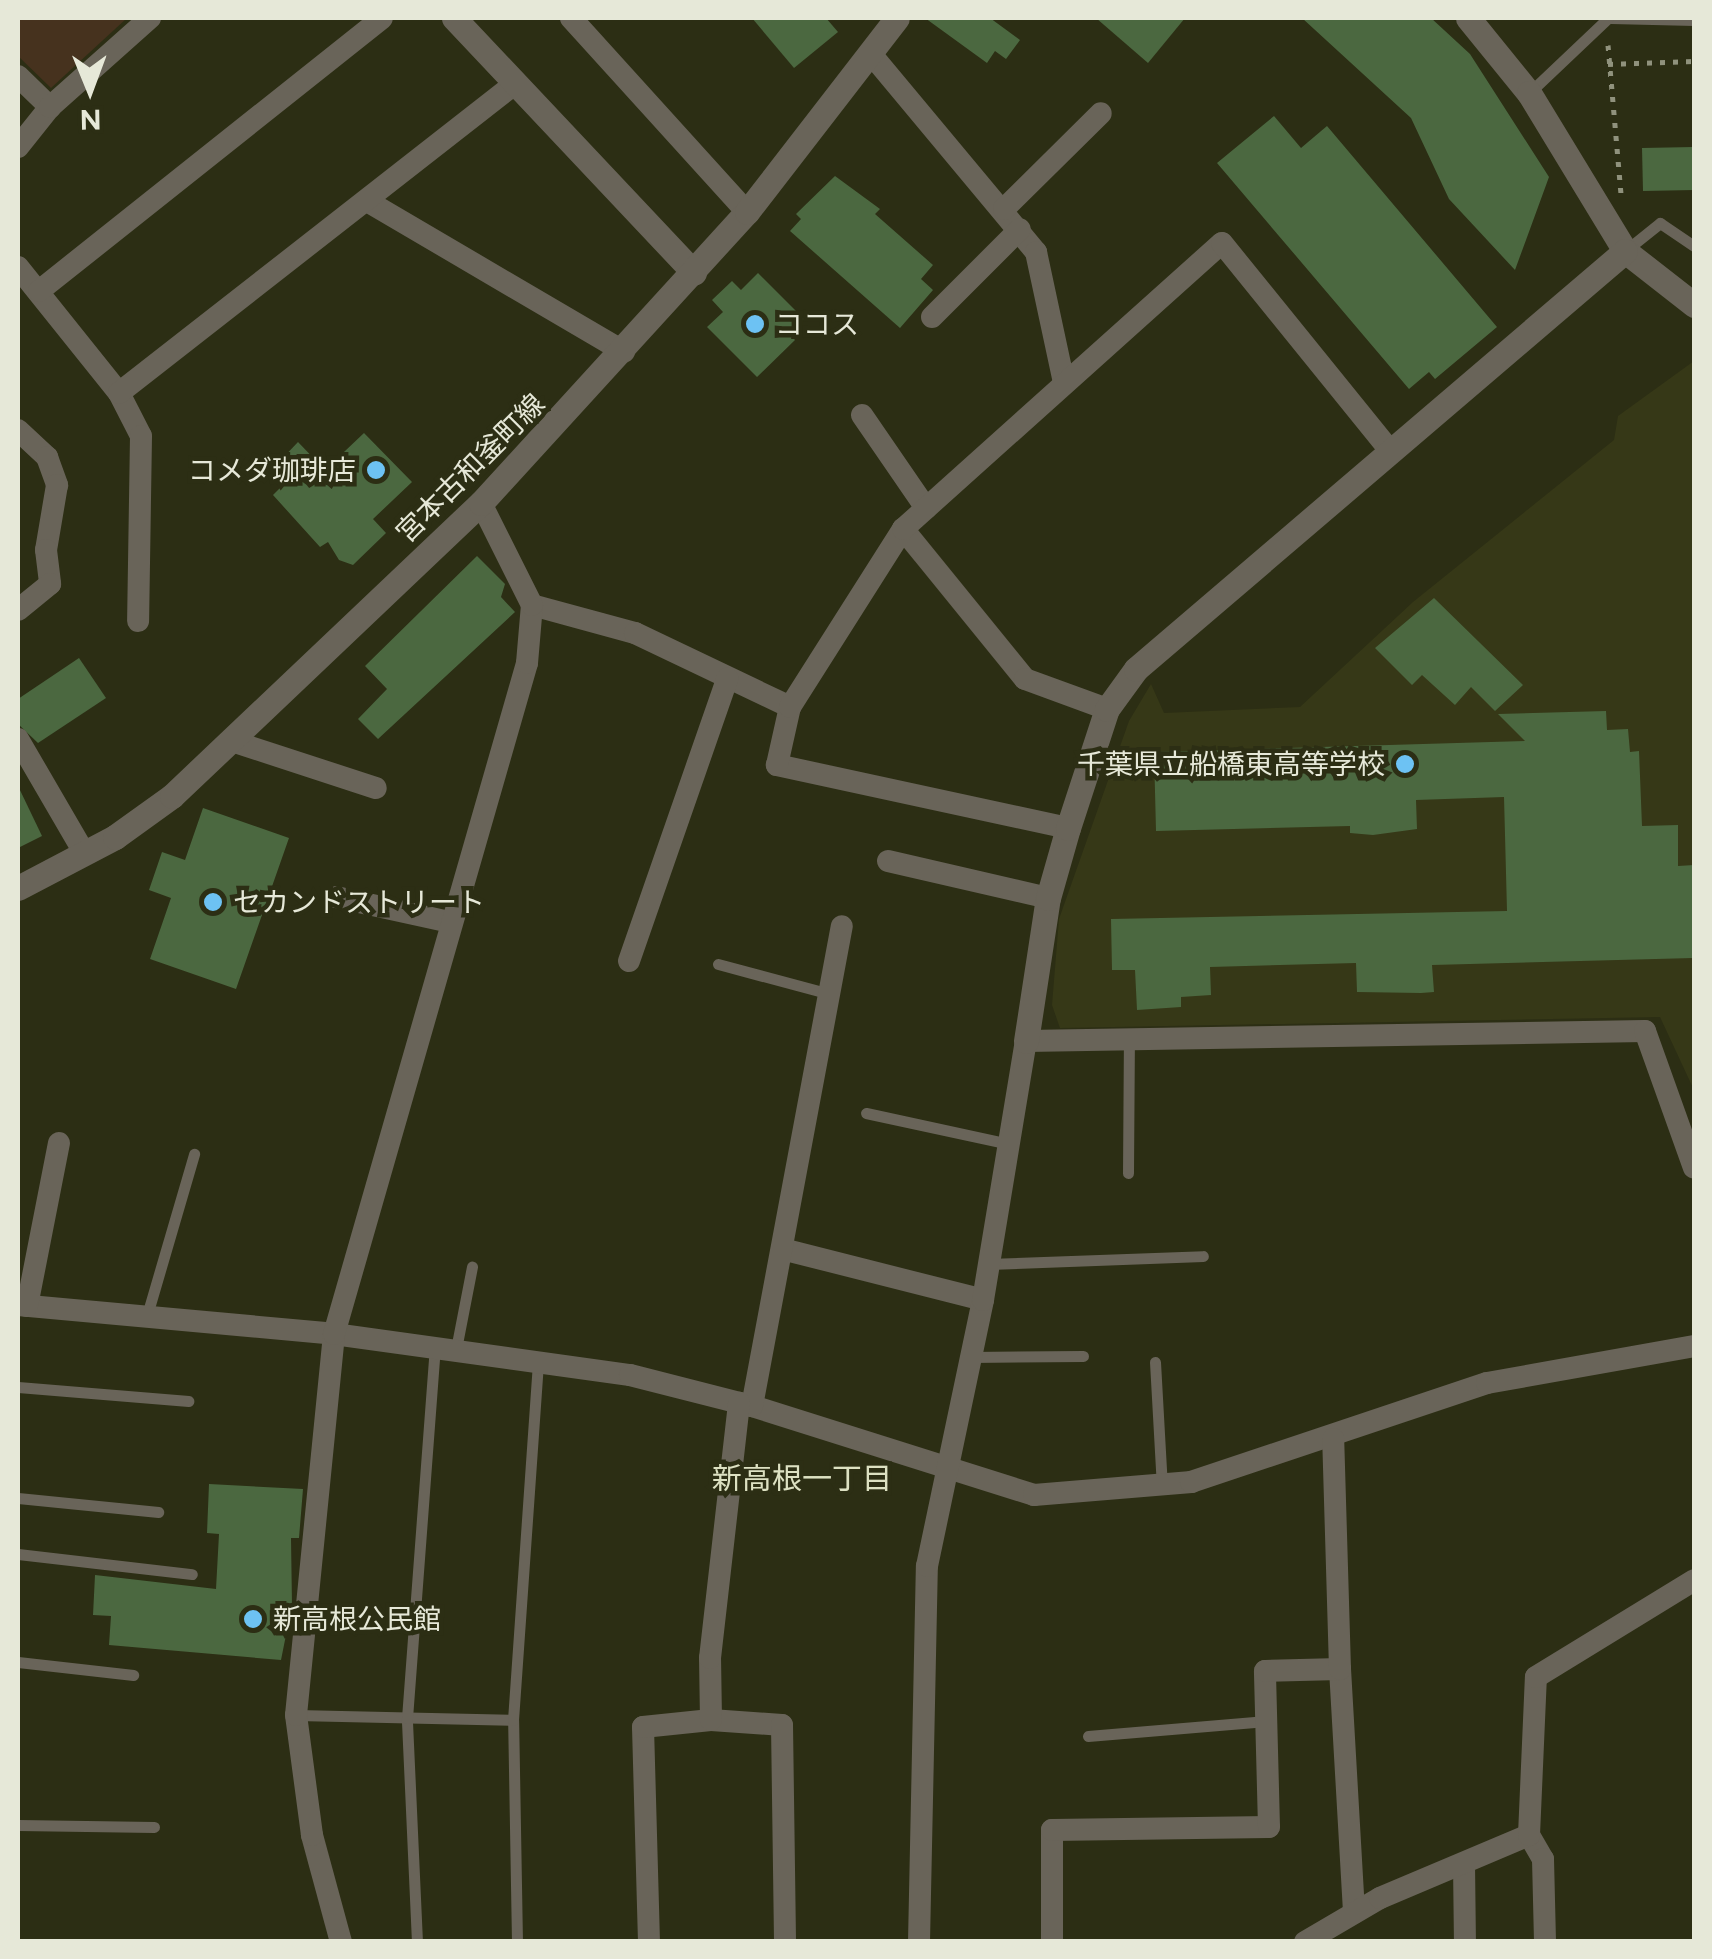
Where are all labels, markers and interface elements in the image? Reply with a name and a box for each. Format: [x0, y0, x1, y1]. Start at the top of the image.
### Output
north arrow [40, 40, 140, 140]
text: N [79, 103, 102, 137]
place label: ココス [775, 307, 859, 341]
marker: ココス [744, 313, 766, 335]
street label: 宮本古和釜町線 [389, 387, 551, 549]
place label: コメダ珈琲店 [188, 453, 356, 487]
marker: コメダ珈琲店 [365, 459, 387, 481]
place label: 千葉県立船橋東高等学校 [1077, 747, 1385, 781]
marker: 千葉県立船橋東高等学校 [1394, 753, 1416, 775]
place label: セカンドストリート [233, 885, 485, 919]
marker: セカンドストリート [202, 891, 224, 913]
district label: 新高根一丁目 [712, 1461, 892, 1497]
place label: 新高根公民館 [273, 1602, 441, 1636]
marker: 新高根公民館 [242, 1608, 264, 1630]

